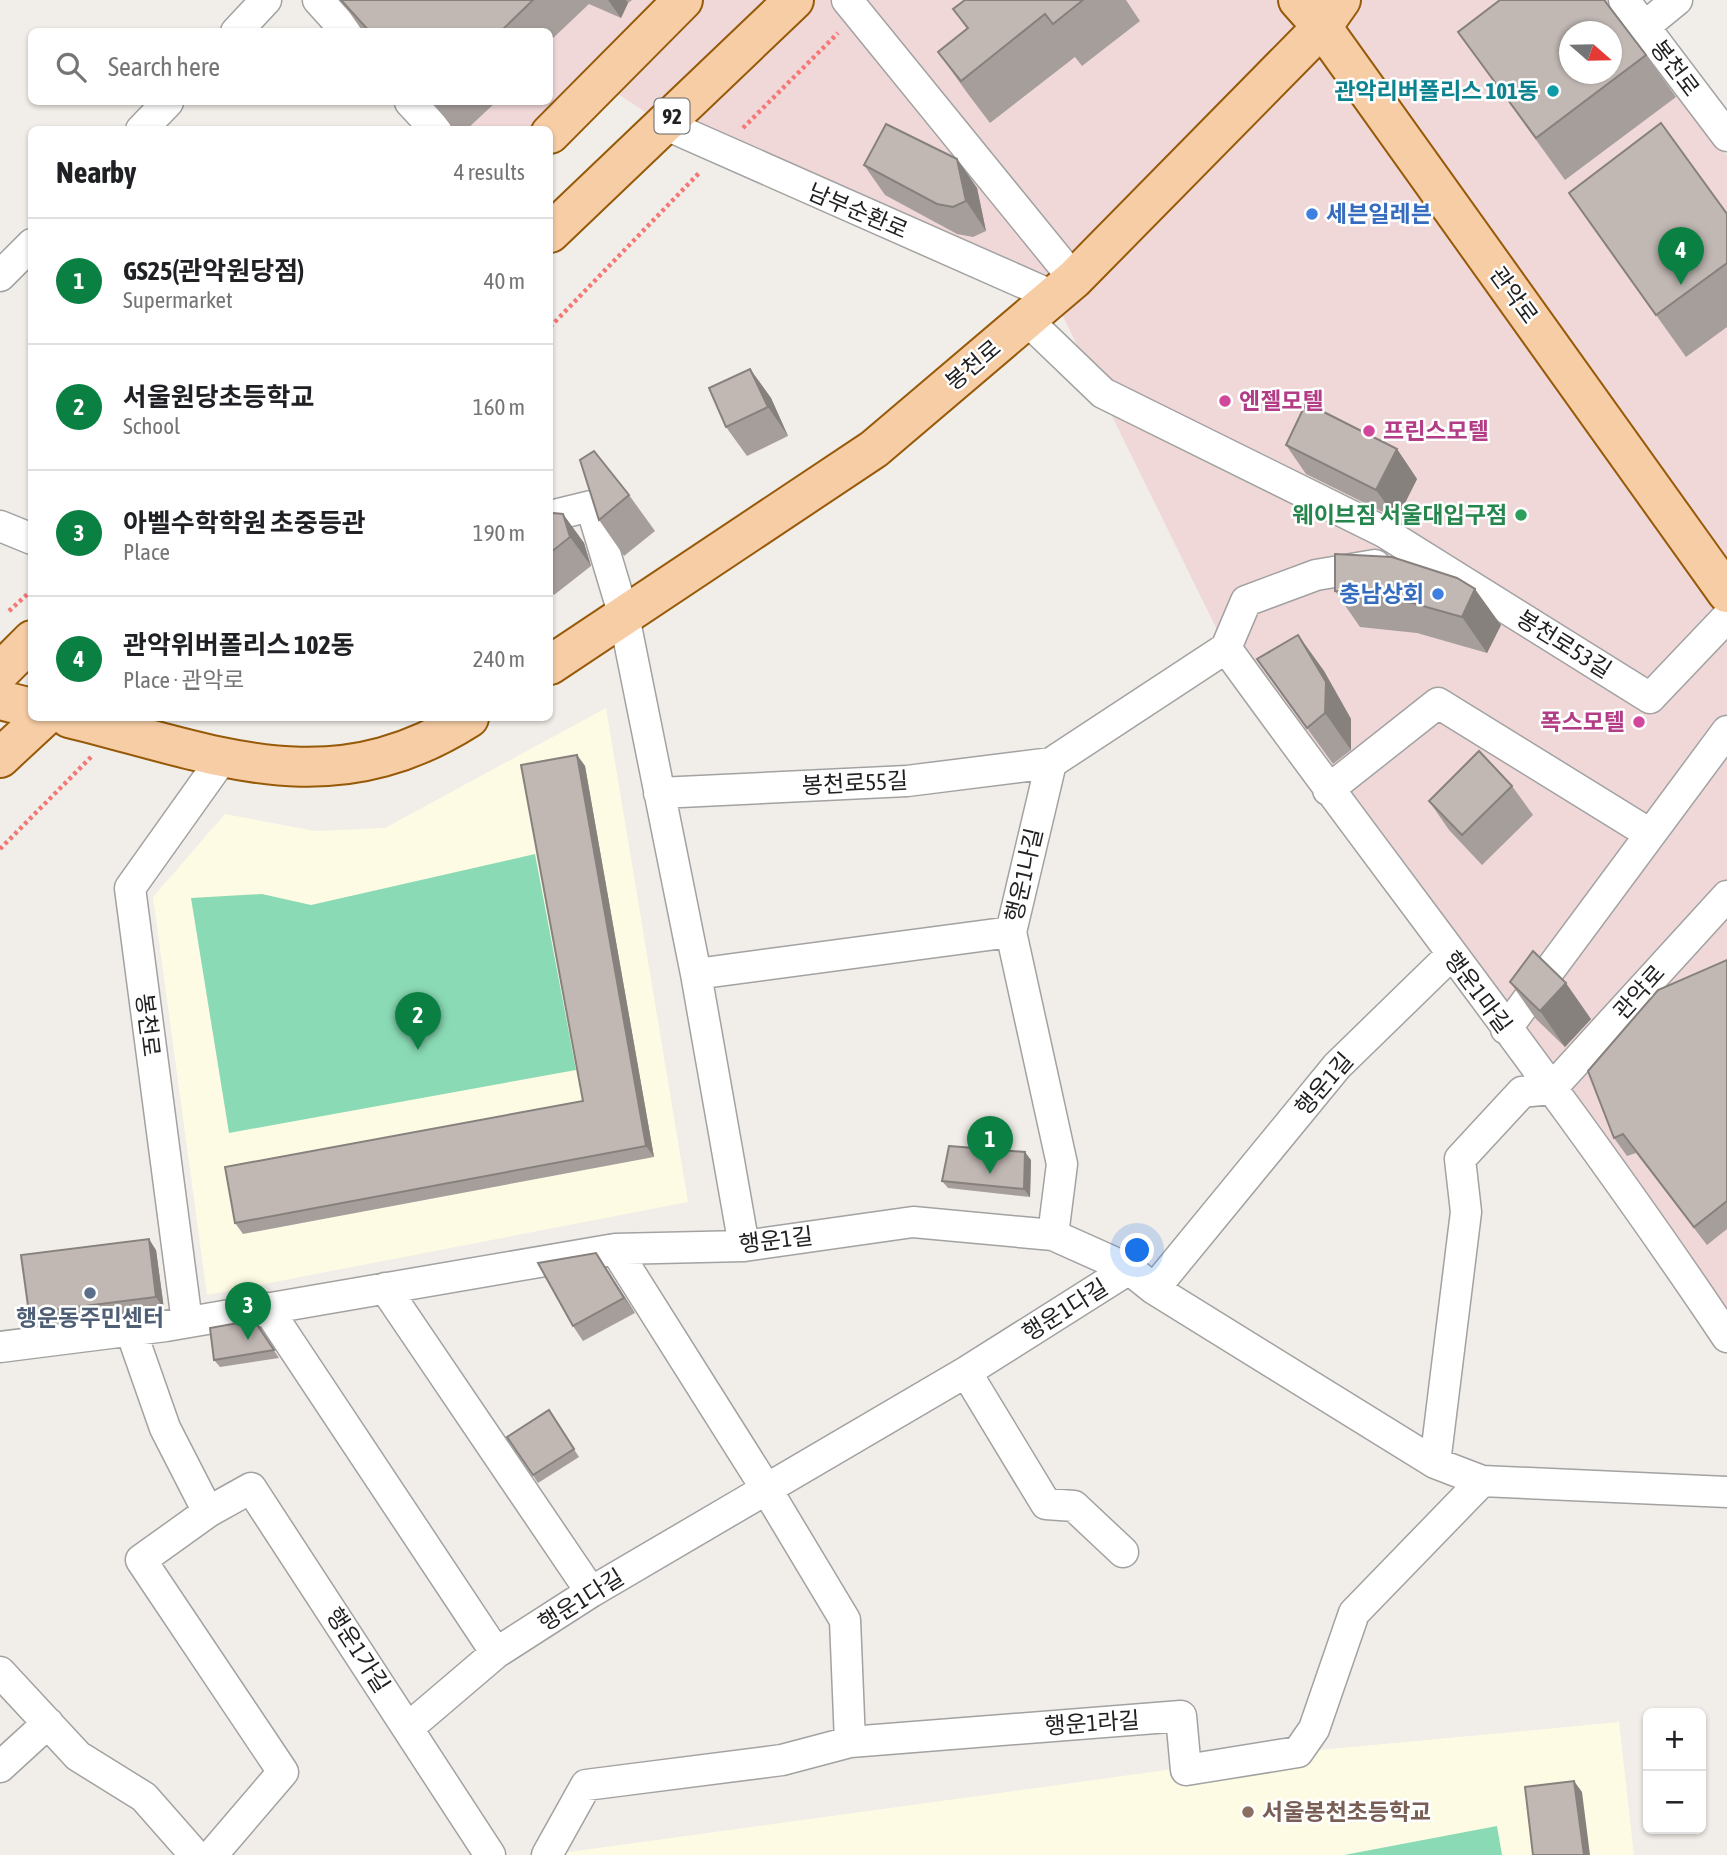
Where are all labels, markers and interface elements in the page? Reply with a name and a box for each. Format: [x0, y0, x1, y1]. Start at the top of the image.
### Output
north arrow [1559, 21, 1622, 84]
search box [28, 28, 553, 105]
street label: 봉천로 [1646, 35, 1704, 101]
icon: search [52, 48, 90, 86]
text: Search here [108, 52, 220, 82]
place label: 관악리버폴리스 101동 [1334, 78, 1539, 104]
marker: 관악리버폴리스 101동 [1545, 83, 1561, 99]
road number: 92 [654, 99, 690, 134]
text: Nearby [56, 155, 136, 189]
text: 4 results [454, 159, 525, 185]
street label: 남부순환로 [804, 178, 912, 244]
place label: 세븐일레븐 [1326, 201, 1432, 227]
marker: 세븐일레븐 [1304, 206, 1320, 222]
pin: 4 [1658, 227, 1704, 285]
text: GS25(관악원당점) [123, 256, 304, 286]
street label: 관악로 [1485, 262, 1543, 328]
text: 1 [74, 268, 84, 294]
text: 40 m [484, 268, 525, 294]
text: Supermarket [123, 287, 233, 313]
street label: 봉천로 [940, 335, 1006, 395]
text: 서울원당초등학교 [123, 382, 314, 412]
place label: 엔젤모텔 [1239, 388, 1324, 414]
marker: 엔젤모텔 [1217, 393, 1233, 409]
text: 2 [74, 394, 84, 420]
text: 160 m [473, 394, 525, 420]
text: School [123, 413, 180, 439]
place label: 프린스모텔 [1383, 418, 1489, 444]
marker: 프린스모텔 [1361, 423, 1377, 439]
place label: 웨이브짐 서울대입구점 [1292, 502, 1507, 528]
marker: 웨이브짐 서울대입구점 [1513, 507, 1529, 523]
text: 아벨수학학원 초중등관 [123, 508, 366, 538]
text: 3 [74, 520, 84, 546]
text: 190 m [473, 520, 525, 546]
text: Place [123, 539, 170, 565]
place label: 충남상회 [1339, 581, 1424, 607]
marker: 충남상회 [1430, 586, 1446, 602]
street label: 봉천로53길 [1512, 605, 1616, 683]
text: 관악위버폴리스 102동 [123, 630, 355, 660]
text: 4 [74, 646, 84, 672]
text: 240 m [473, 646, 525, 672]
text: Place · 관악로 [123, 667, 245, 693]
place label: 폭스모텔 [1540, 709, 1625, 735]
marker: 폭스모텔 [1631, 714, 1647, 730]
street label: 봉천로55길 [801, 767, 909, 799]
street label: 행운1나길 [1001, 826, 1047, 924]
street label: 행운1마길 [1439, 946, 1517, 1038]
street label: 관악로 [1608, 960, 1670, 1024]
street label: 봉천로 [131, 992, 165, 1058]
pin: 2 [395, 992, 441, 1050]
street label: 행운1길 [1290, 1047, 1358, 1121]
pin: 1 [967, 1116, 1013, 1174]
street label: 행운1길 [738, 1223, 814, 1257]
your location [1120, 1233, 1154, 1267]
street label: 행운1다길 [1018, 1274, 1112, 1346]
pin: 3 [225, 1282, 271, 1340]
marker: 행운동주민센터 [82, 1285, 98, 1301]
place label: 행운동주민센터 [16, 1305, 164, 1331]
street label: 행운1다길 [534, 1564, 628, 1636]
street label: 행운1가길 [321, 1603, 395, 1697]
street label: 행운1라길 [1043, 1707, 1141, 1739]
map controls [1643, 1708, 1706, 1834]
button: + [1643, 1708, 1706, 1771]
button: − [1643, 1771, 1706, 1834]
place label: 서울봉천초등학교 [1262, 1799, 1431, 1825]
marker: 서울봉천초등학교 [1240, 1804, 1256, 1820]

